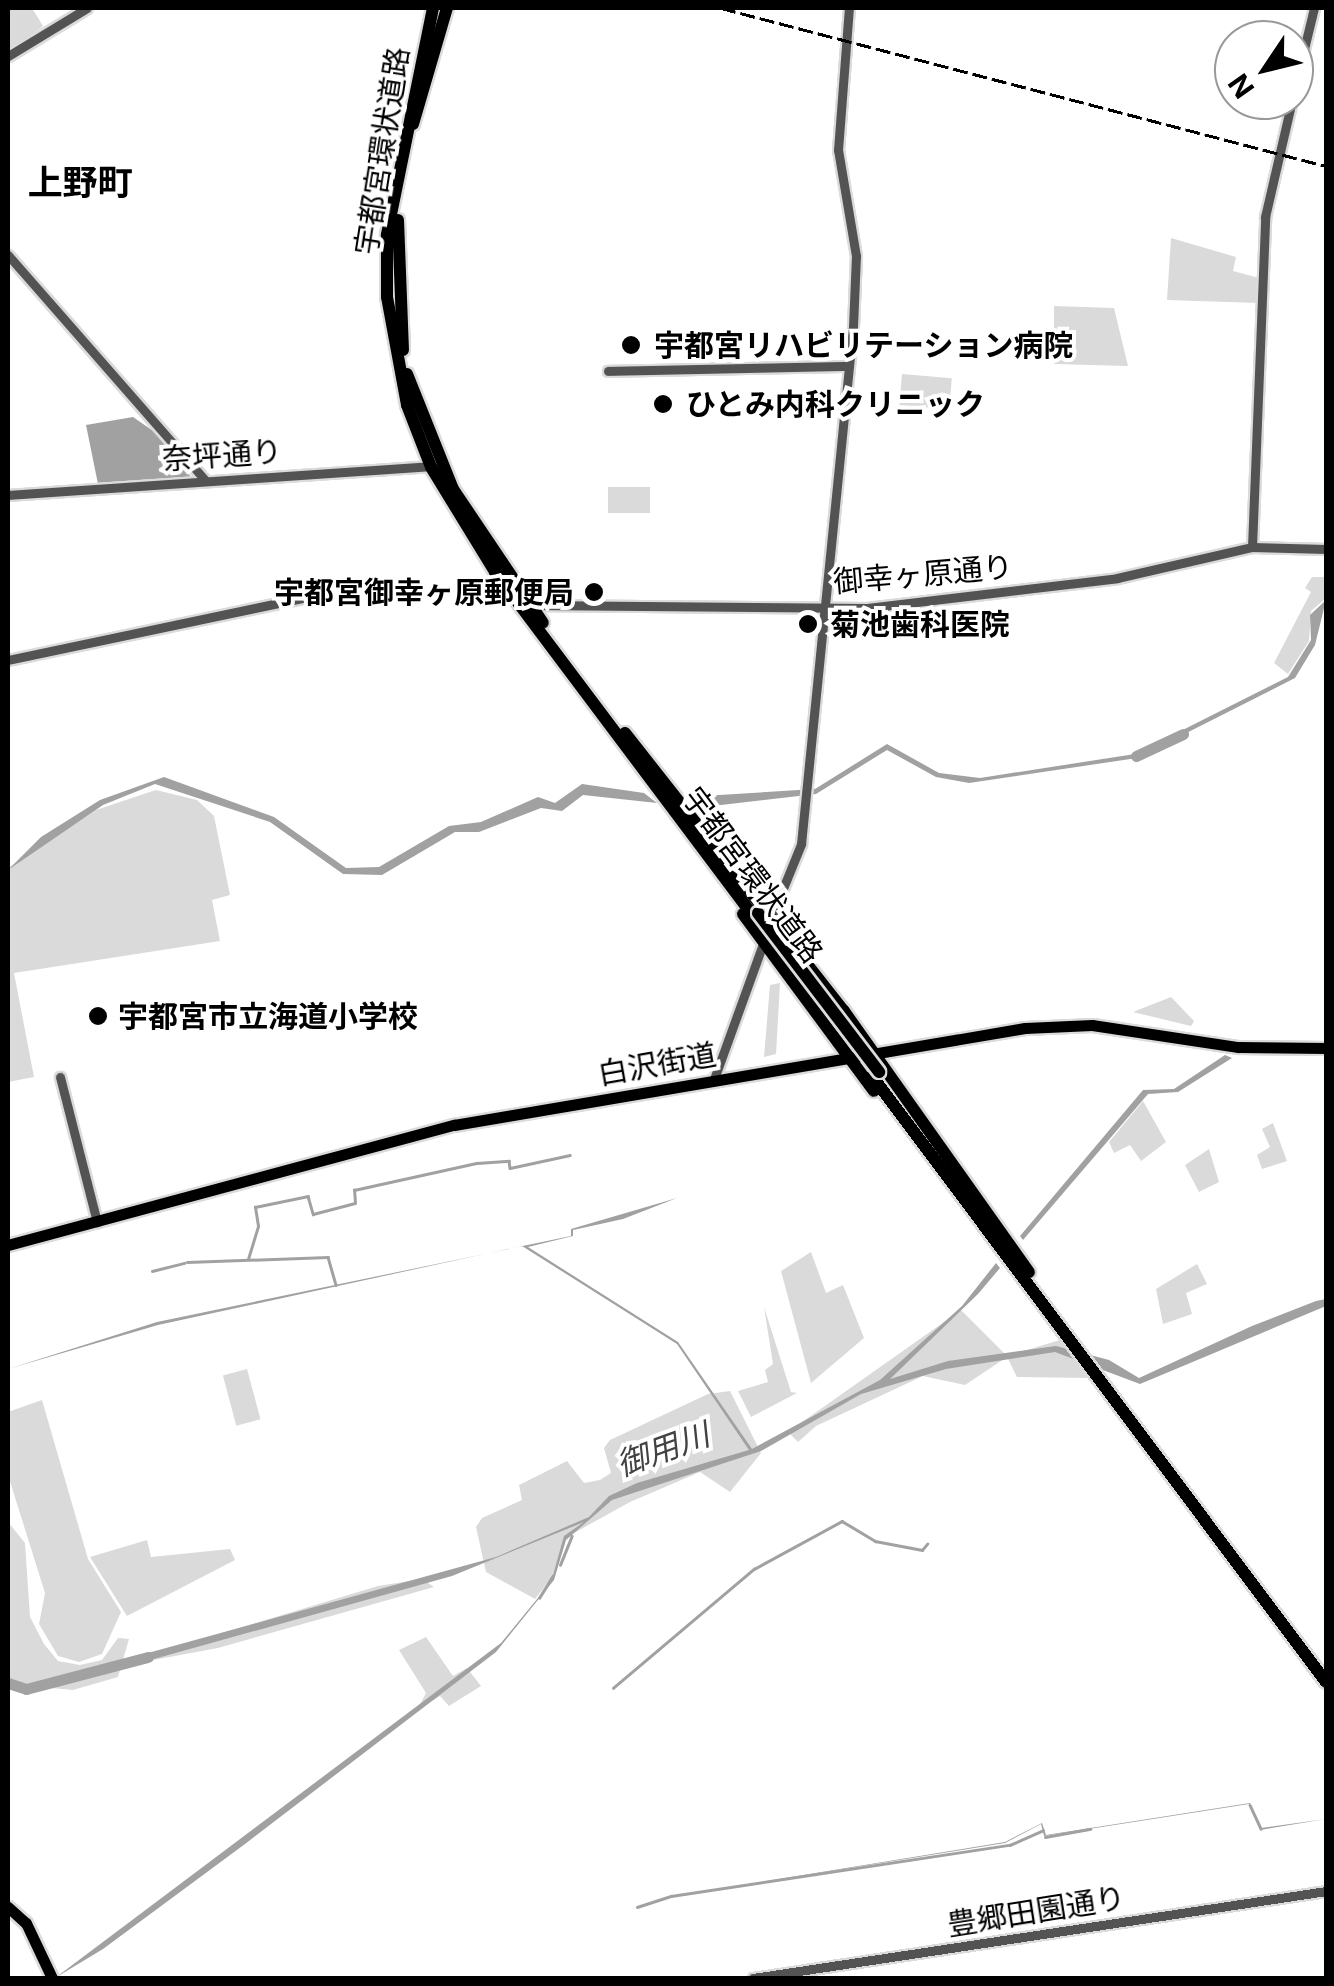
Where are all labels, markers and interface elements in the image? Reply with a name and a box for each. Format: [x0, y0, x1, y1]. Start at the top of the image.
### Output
north arrow [1214, 20, 1314, 120]
street label: 宇都宮環状道路 [348, 44, 416, 258]
text: N [1221, 68, 1261, 105]
district label: 上野町 [28, 161, 132, 203]
place label: 宇都宮リハビリテーション病院 [654, 327, 1074, 363]
marker: 宇都宮リハビリテーション病院 [618, 332, 644, 358]
place label: ひとみ内科クリニック [686, 386, 986, 422]
marker: ひとみ内科クリニック [650, 391, 676, 417]
street label: 奈坪通り [161, 433, 283, 477]
street label: 御幸ヶ原通り [832, 548, 1014, 600]
place label: 宇都宮御幸ヶ原郵便局 [274, 574, 574, 610]
marker: 宇都宮御幸ヶ原郵便局 [583, 581, 605, 603]
place label: 菊池歯科医院 [830, 606, 1010, 642]
marker: 菊池歯科医院 [795, 611, 821, 637]
street label: 宇都宮環状道路 [675, 780, 831, 970]
place label: 宇都宮市立海道小学校 [118, 998, 418, 1034]
marker: 宇都宮市立海道小学校 [87, 1005, 109, 1027]
street label: 白沢街道 [595, 1036, 719, 1092]
water label: 御用川 [611, 1416, 715, 1484]
street label: 豊郷田園通り [944, 1879, 1128, 1943]

